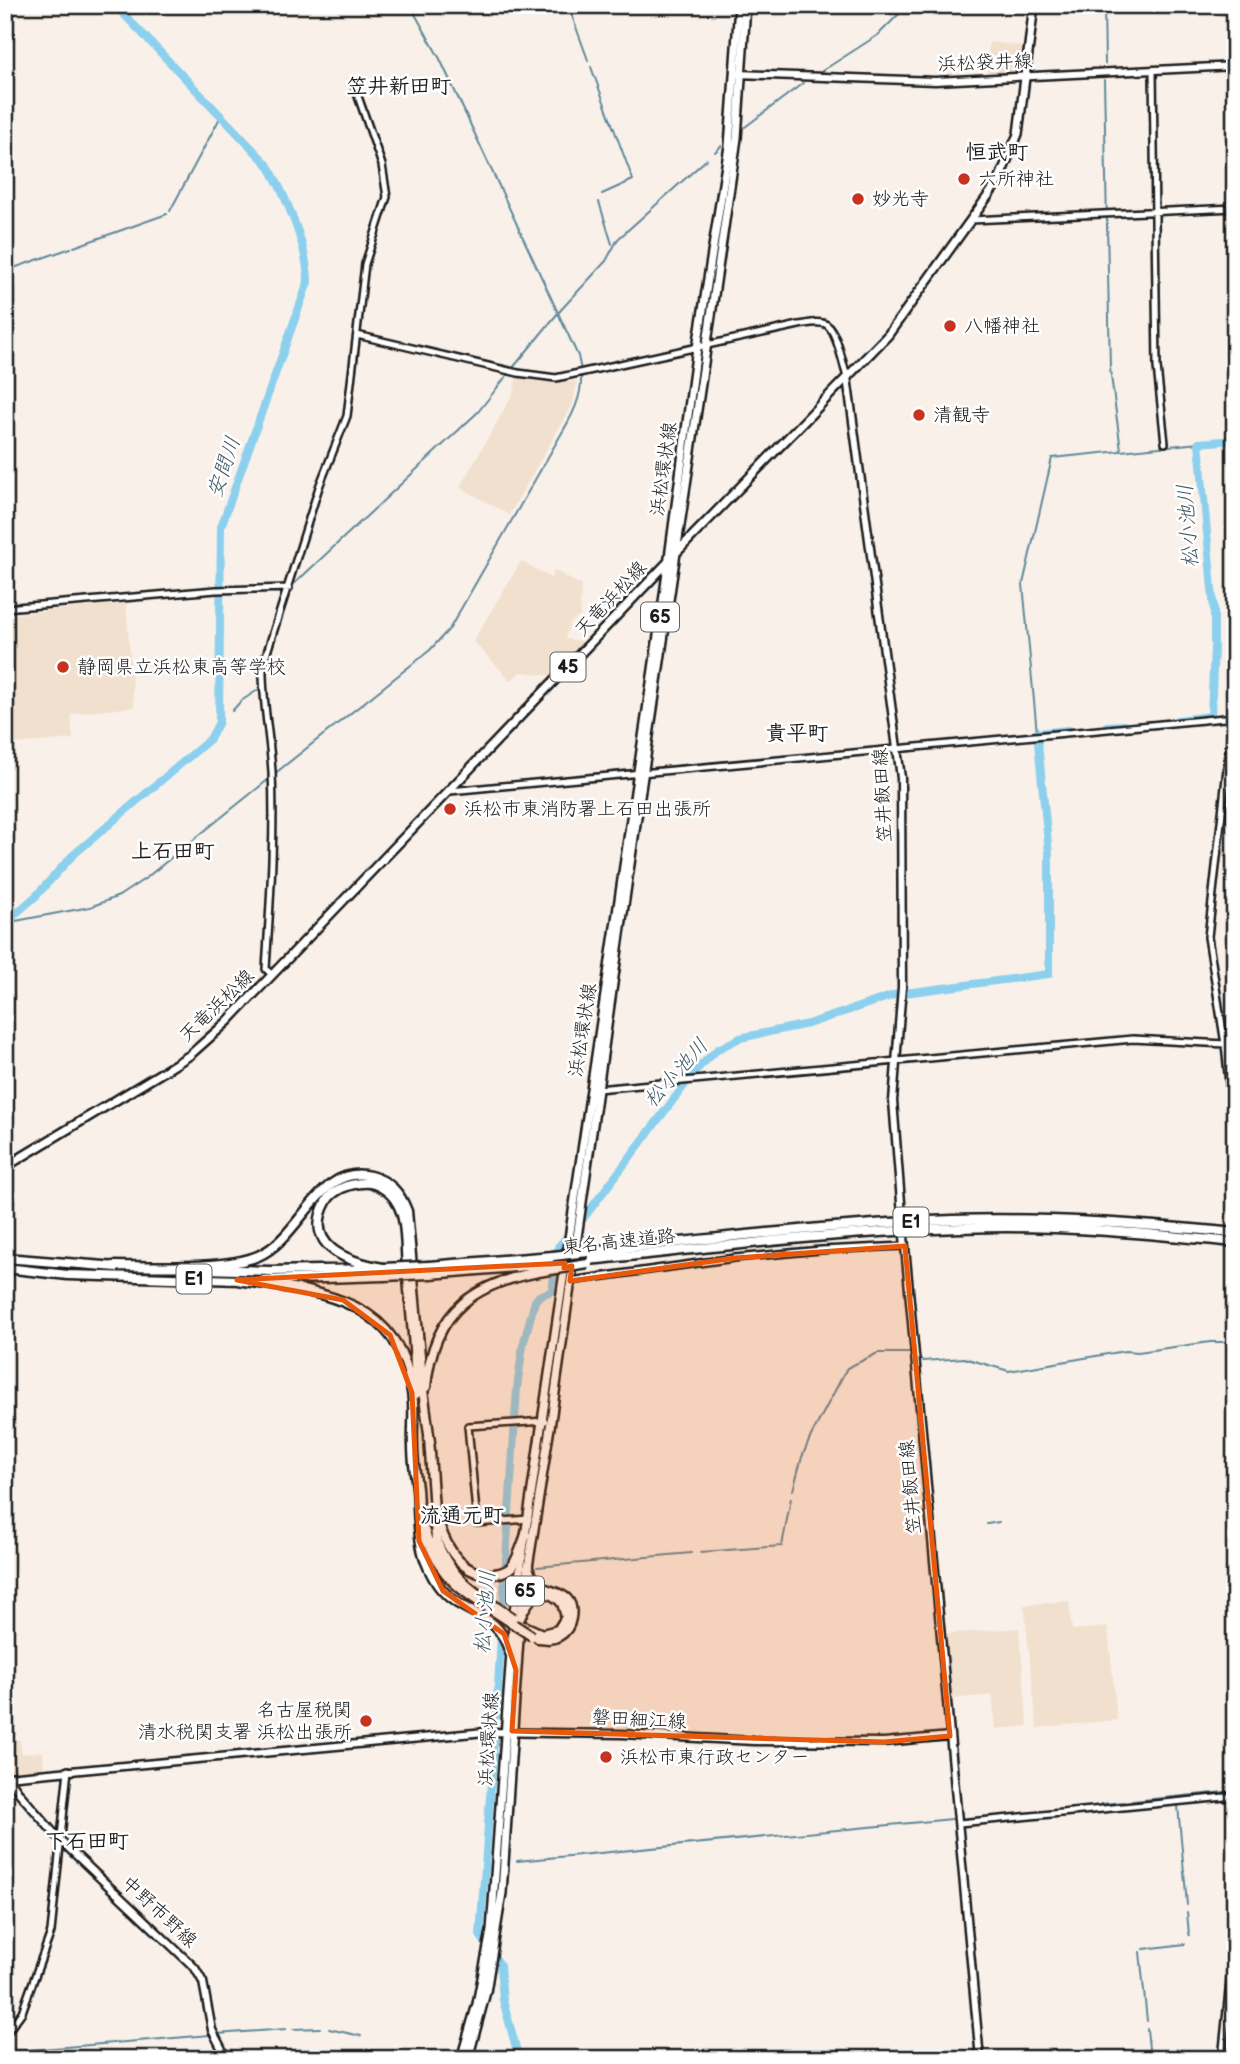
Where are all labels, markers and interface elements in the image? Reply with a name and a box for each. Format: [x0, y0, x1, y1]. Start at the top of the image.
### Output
street label: 浜松袋井線 [937, 50, 1033, 76]
district label: 笠井新田町 [347, 74, 452, 99]
district label: 恒武町 [966, 140, 1029, 165]
place label: 六所神社 [978, 168, 1054, 191]
marker: 六所神社 [956, 171, 972, 187]
place label: 妙光寺 [872, 188, 929, 211]
marker: 妙光寺 [850, 191, 866, 207]
place label: 八幡神社 [964, 315, 1040, 338]
marker: 八幡神社 [942, 318, 958, 334]
place label: 清観寺 [933, 404, 990, 427]
marker: 清観寺 [911, 407, 927, 423]
street label: 浜松環状線 [646, 420, 682, 518]
water label: 安間川 [202, 433, 246, 501]
water label: 松小池川 [1173, 483, 1203, 569]
street label: 天竜浜松線 [570, 556, 652, 642]
road number: 65 [641, 602, 679, 632]
road number: 45 [550, 652, 586, 682]
place label: 静岡県立浜松東高等学校 [77, 656, 286, 679]
marker: 静岡県立浜松東高等学校 [55, 659, 71, 675]
district label: 貴平町 [766, 721, 829, 746]
street label: 笠井飯田線 [869, 747, 897, 843]
place label: 浜松市東消防署上石田出張所 [464, 798, 711, 821]
marker: 浜松市東消防署上石田出張所 [442, 801, 458, 817]
district label: 上石田町 [131, 839, 215, 864]
street label: 天竜浜松線 [175, 965, 259, 1047]
street label: 浜松環状線 [564, 981, 602, 1079]
water label: 松小池川 [639, 1033, 713, 1113]
road number: E1 [894, 1208, 928, 1237]
street label: 東名高速道路 [561, 1225, 677, 1259]
road number: E1 [176, 1264, 212, 1294]
street label: 笠井飯田線 [895, 1439, 927, 1535]
district label: 流通元町 [420, 1503, 504, 1528]
water label: 松小池川 [470, 1569, 500, 1655]
road number: 65 [506, 1576, 544, 1606]
street label: 浜松環状線 [474, 1691, 504, 1787]
place label: 名古屋税関 清水税関支署 浜松出張所 [138, 1699, 352, 1744]
street label: 磐田細江線 [591, 1706, 687, 1734]
marker: 名古屋税関 清水税関支署 浜松出張所 [358, 1713, 374, 1729]
place label: 浜松市東行政センター [620, 1746, 809, 1769]
marker: 浜松市東行政センター [598, 1749, 614, 1765]
district label: 下石田町 [45, 1829, 129, 1854]
street label: 中野市野線 [116, 1871, 202, 1953]

